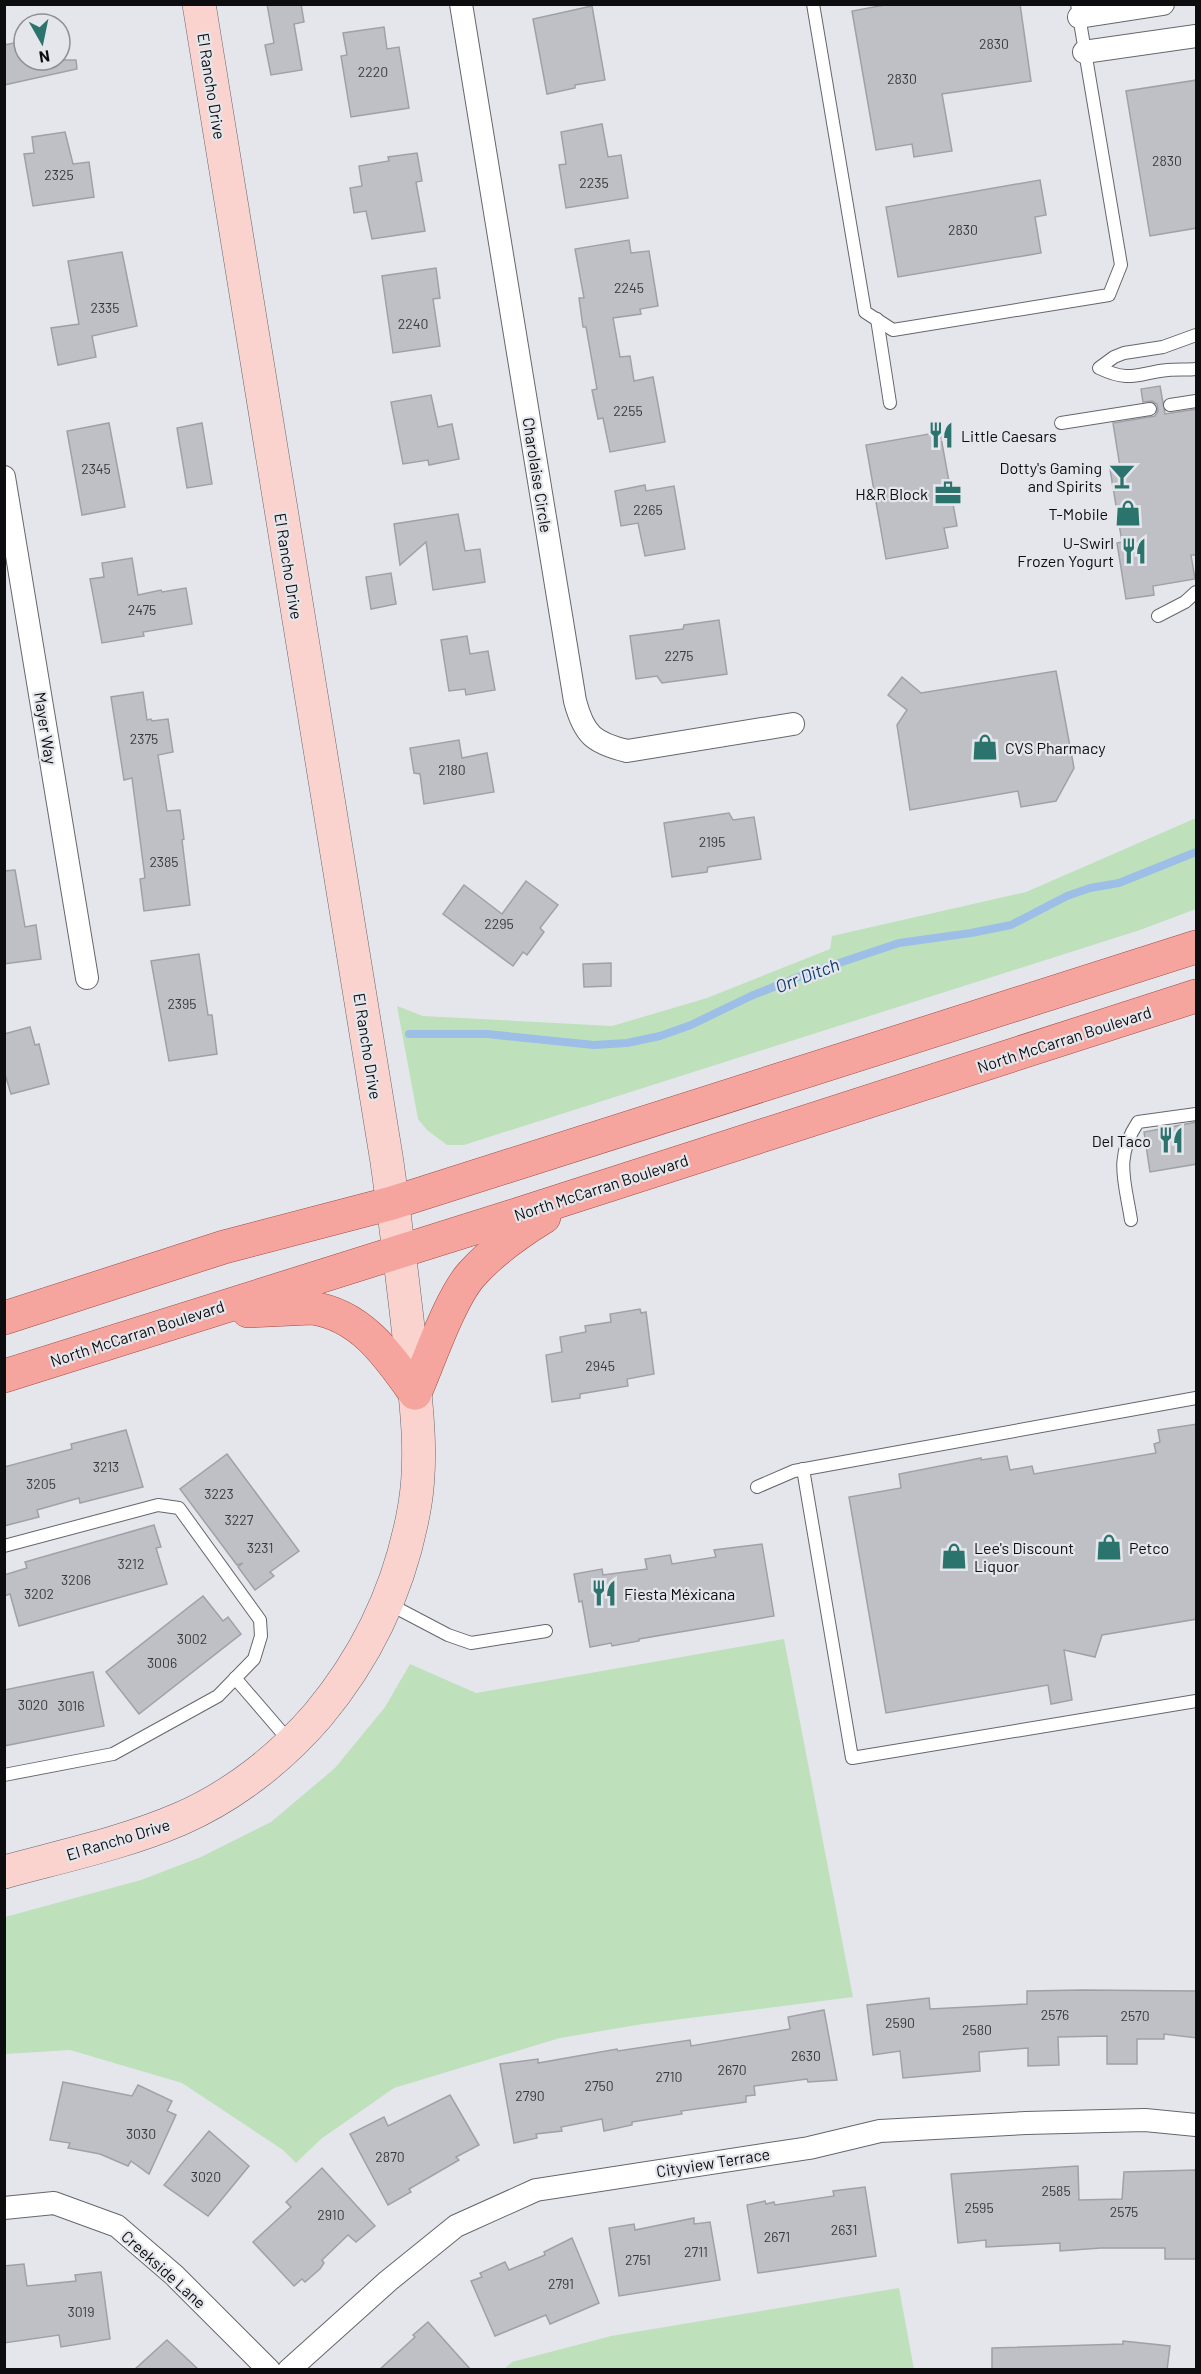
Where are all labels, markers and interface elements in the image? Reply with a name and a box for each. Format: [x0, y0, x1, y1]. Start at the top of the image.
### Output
north arrow [12, 12, 72, 72]
street label: El Rancho Drive [194, 31, 230, 141]
house number: 2830 [979, 35, 1009, 52]
text: N [38, 47, 51, 68]
house number: 2220 [358, 63, 388, 80]
house number: 2830 [887, 70, 917, 87]
house number: 2830 [1152, 152, 1182, 169]
house number: 2325 [44, 166, 74, 183]
house number: 2235 [579, 174, 609, 191]
house number: 2830 [948, 221, 978, 238]
house number: 2245 [614, 279, 644, 296]
house number: 2335 [90, 299, 120, 316]
house number: 2240 [398, 315, 428, 332]
house number: 2255 [613, 402, 643, 419]
street label: Charolaise Circle [520, 416, 556, 534]
restaurant icon: Little Caesars [926, 420, 956, 450]
place label: Little Caesars [961, 426, 1057, 445]
place label: Dotty's Gaming and Spirits [1000, 458, 1102, 495]
house number: 2345 [81, 460, 111, 477]
bar icon: Dotty's Gaming and Spirits [1107, 461, 1137, 491]
office icon: H&R Block [933, 478, 963, 508]
place label: H&R Block [855, 484, 928, 503]
shop icon: T-Mobile [1113, 498, 1143, 528]
house number: 2265 [633, 501, 663, 518]
place label: T-Mobile [1049, 504, 1108, 523]
street label: El Rancho Drive [271, 511, 307, 621]
place label: U-Swirl Frozen Yogurt [1017, 533, 1114, 570]
restaurant icon: U-Swirl Frozen Yogurt [1119, 536, 1149, 566]
house number: 2475 [128, 601, 156, 618]
house number: 2275 [665, 647, 693, 664]
street label: Mayer Way [31, 691, 61, 766]
house number: 2375 [130, 730, 158, 747]
shop icon: CVS Pharmacy [970, 732, 1000, 762]
place label: CVS Pharmacy [1005, 738, 1106, 757]
house number: 2180 [438, 761, 466, 778]
house number: 2195 [699, 833, 725, 850]
house number: 2385 [149, 853, 179, 870]
house number: 2295 [484, 915, 514, 932]
water label: Orr Ditch [772, 953, 842, 997]
street label: El Rancho Drive [350, 991, 386, 1101]
house number: 2395 [167, 995, 197, 1012]
street label: North McCarran Boulevard [975, 1002, 1153, 1076]
restaurant icon: Del Taco [1156, 1125, 1186, 1155]
place label: Del Taco [1092, 1131, 1151, 1150]
street label: North McCarran Boulevard [512, 1150, 690, 1224]
street label: North McCarran Boulevard [48, 1296, 226, 1370]
house number: 2945 [585, 1357, 615, 1374]
house number: 3213 [93, 1458, 119, 1475]
house number: 3205 [26, 1475, 56, 1492]
house number: 3223 [204, 1485, 234, 1502]
house number: 3227 [225, 1511, 254, 1528]
shop icon: Petco [1094, 1532, 1124, 1562]
place label: Lee's Discount Liquor [974, 1538, 1074, 1575]
place label: Petco [1129, 1538, 1169, 1557]
house number: 3231 [247, 1539, 273, 1556]
shop icon: Lee's Discount Liquor [939, 1541, 969, 1571]
house number: 3212 [118, 1555, 144, 1572]
house number: 3206 [61, 1571, 91, 1588]
restaurant icon: Fiesta Méxicana [589, 1578, 619, 1608]
place label: Fiesta Méxicana [624, 1584, 735, 1603]
house number: 3202 [24, 1585, 54, 1602]
house number: 3002 [177, 1630, 207, 1647]
house number: 3006 [147, 1654, 177, 1671]
house number: 3020 [18, 1696, 48, 1713]
house number: 3016 [58, 1697, 84, 1714]
street label: El Rancho Drive [64, 1814, 172, 1864]
house number: 2576 [1041, 2006, 1069, 2023]
house number: 2570 [1120, 2007, 1150, 2024]
house number: 2590 [885, 2014, 915, 2031]
house number: 2580 [962, 2021, 992, 2038]
house number: 2630 [791, 2047, 821, 2064]
house number: 2670 [717, 2061, 747, 2078]
house number: 2710 [656, 2068, 682, 2085]
house number: 2750 [584, 2077, 614, 2094]
house number: 2790 [515, 2087, 545, 2104]
house number: 3030 [126, 2125, 156, 2142]
street label: Cityview Terrace [655, 2144, 771, 2180]
house number: 2870 [375, 2148, 405, 2165]
house number: 3020 [191, 2168, 221, 2185]
house number: 2585 [1041, 2182, 1071, 2199]
house number: 2595 [964, 2199, 994, 2216]
house number: 2575 [1110, 2203, 1138, 2220]
house number: 2910 [317, 2206, 345, 2223]
house number: 2631 [831, 2221, 857, 2238]
street label: Creekside Lane [118, 2226, 210, 2312]
house number: 2671 [764, 2228, 790, 2245]
house number: 2711 [684, 2243, 708, 2260]
house number: 2751 [625, 2251, 651, 2268]
house number: 2791 [548, 2275, 574, 2292]
house number: 3019 [68, 2303, 94, 2320]

